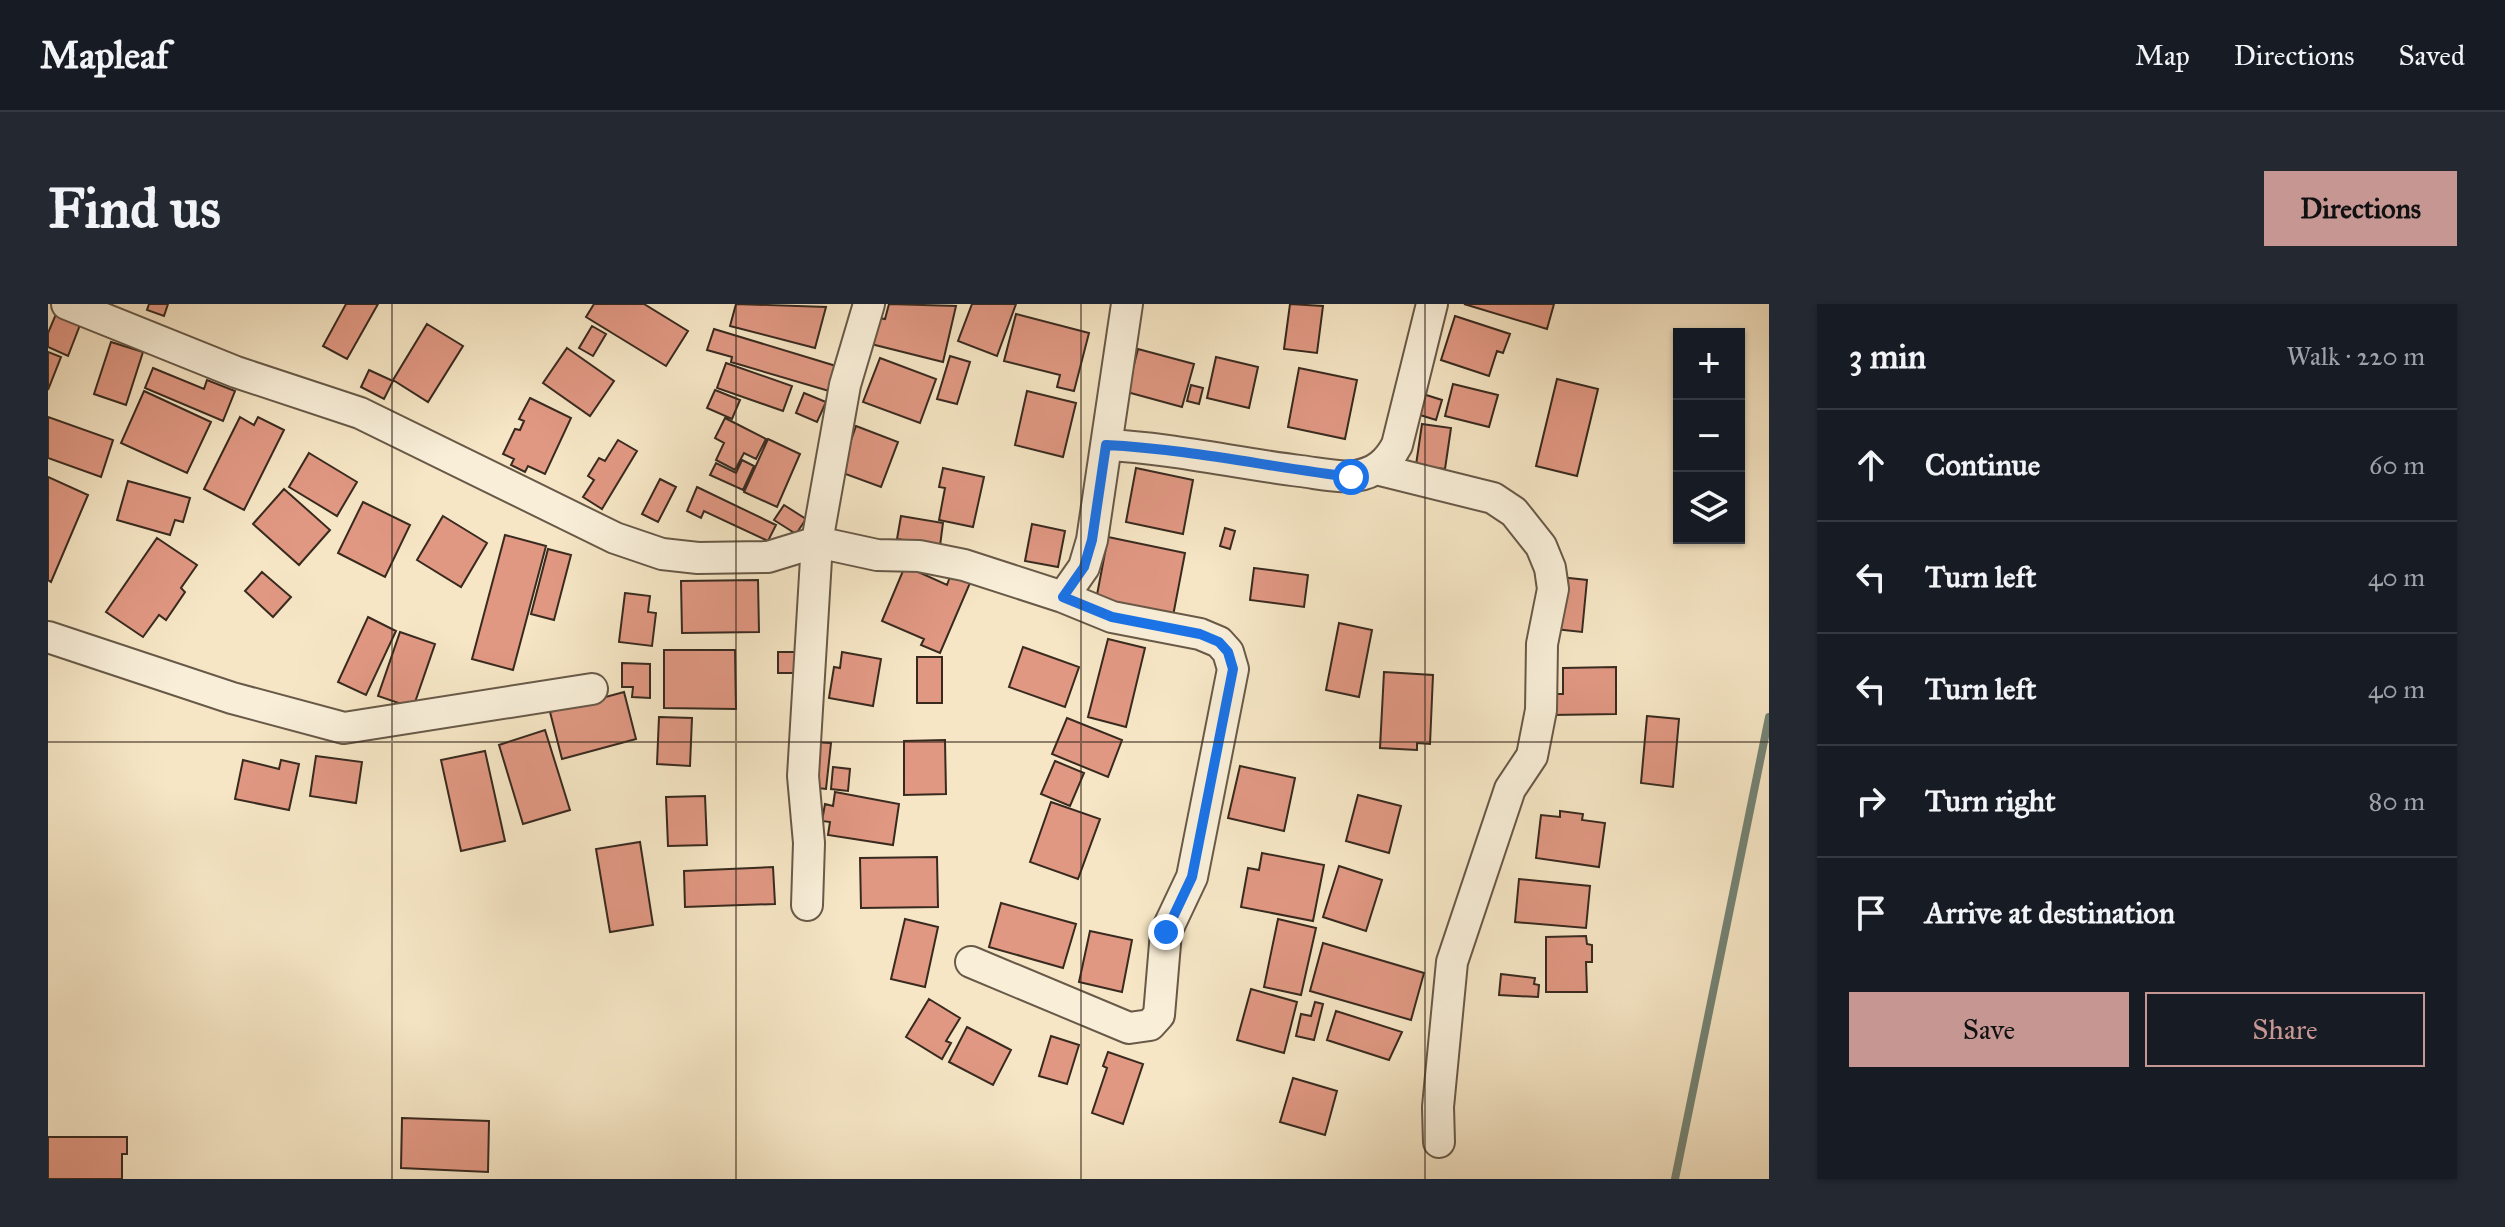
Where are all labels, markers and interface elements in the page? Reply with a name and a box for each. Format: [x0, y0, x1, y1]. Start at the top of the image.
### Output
text: Mapleaf [40, 32, 169, 78]
text: Map [2135, 38, 2190, 73]
text: Directions [2234, 38, 2355, 73]
text: Saved [2399, 38, 2465, 73]
button: Directions [2264, 171, 2457, 246]
text: Find us [48, 174, 221, 242]
map controls [1673, 328, 1745, 544]
button: + [1673, 328, 1745, 400]
text: 3 min [1849, 336, 1926, 377]
text: Walk · 220 m [2286, 340, 2425, 372]
button: − [1673, 400, 1745, 472]
icon: ahead [1849, 443, 1893, 487]
text: Continue [1925, 447, 2040, 483]
text: 60 m [2369, 449, 2425, 481]
route start [1333, 459, 1369, 495]
button: layers [1673, 472, 1745, 544]
icon: left [1849, 555, 1893, 599]
text: Turn left [1925, 559, 2036, 595]
text: 40 m [2368, 561, 2425, 593]
icon: left [1849, 667, 1893, 711]
text: Turn left [1925, 671, 2036, 707]
text: 40 m [2368, 673, 2425, 705]
icon: right [1849, 779, 1893, 823]
text: Turn right [1925, 783, 2056, 819]
text: 80 m [2369, 785, 2425, 817]
icon: arrive [1849, 891, 1893, 935]
text: Arrive at destination [1925, 895, 2175, 931]
route end [1148, 914, 1184, 950]
button: Save [1849, 992, 2129, 1067]
button: Share [2145, 992, 2425, 1067]

